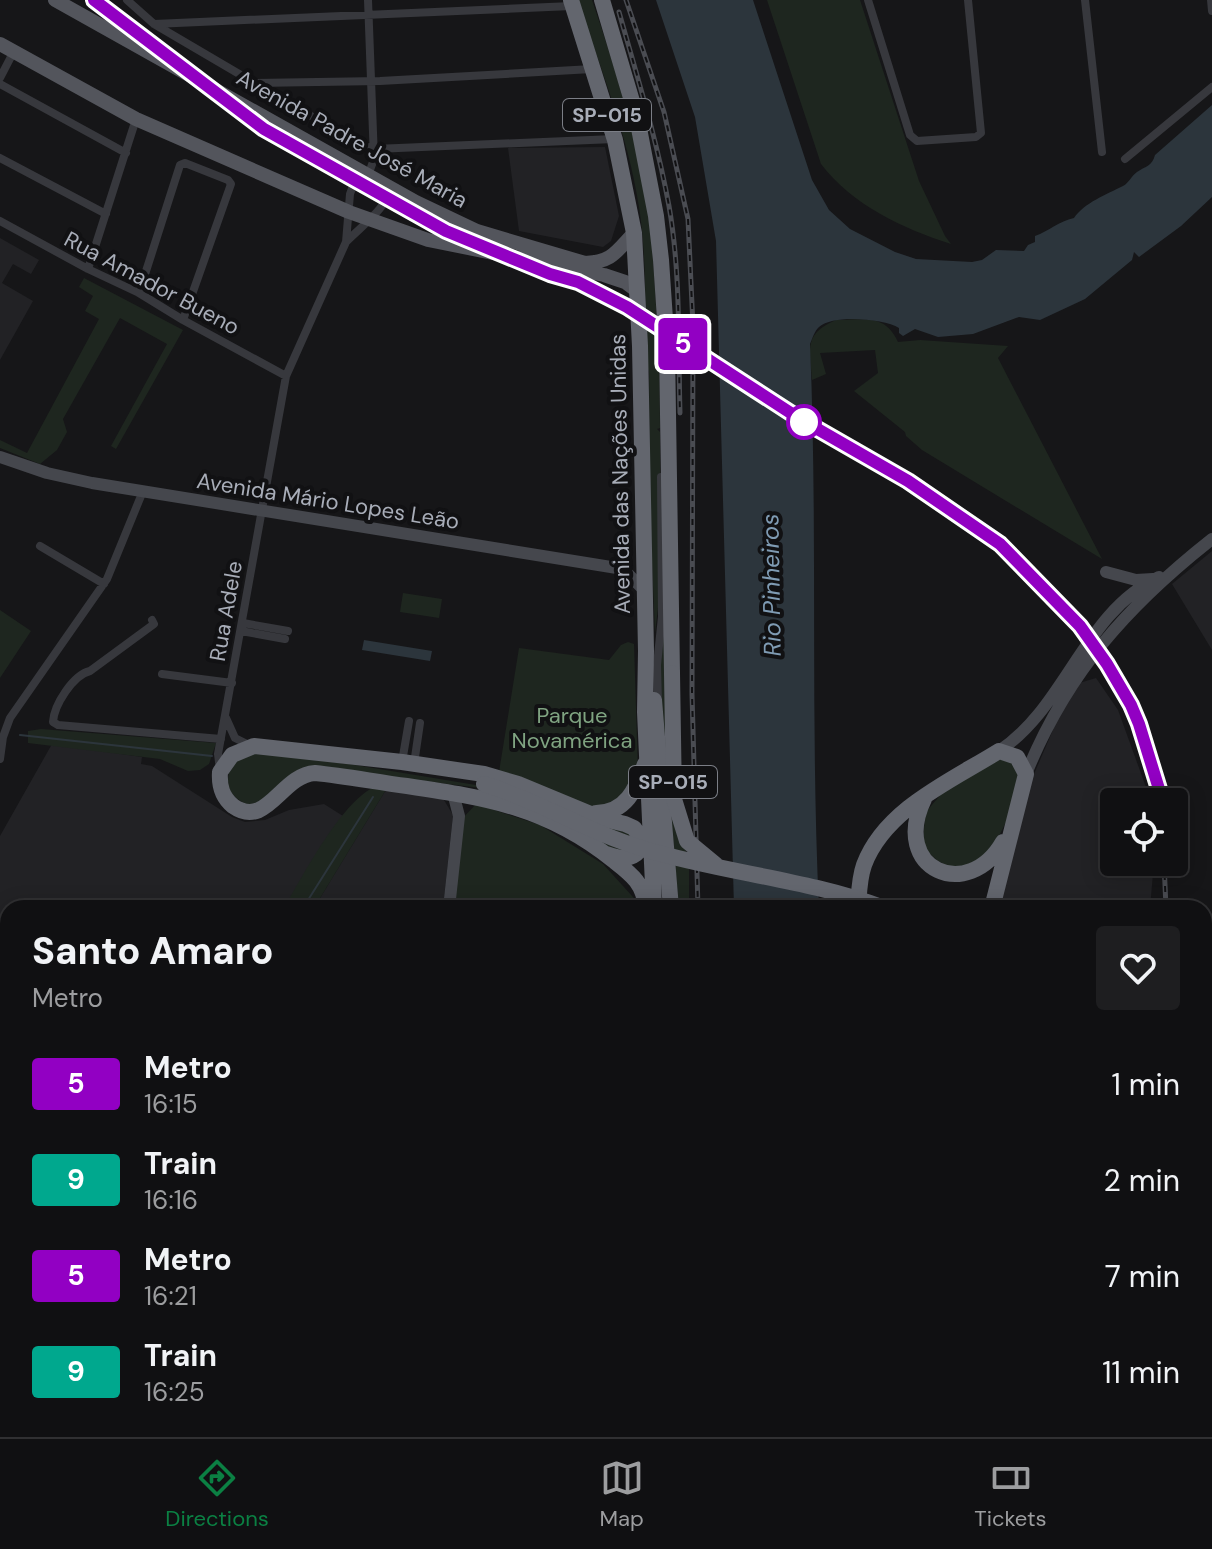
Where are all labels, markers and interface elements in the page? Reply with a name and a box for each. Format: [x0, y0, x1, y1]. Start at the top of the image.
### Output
street label: Avenida Padre José Maria [231, 63, 473, 215]
road number: SP-015 [563, 99, 651, 131]
street label: Rua Amador Bueno [59, 225, 245, 341]
line badge: 5 [657, 318, 709, 370]
text: 5 [674, 325, 692, 362]
street label: Avenida das Nações Unidas [603, 334, 637, 614]
unlabelled marker [787, 405, 821, 439]
street label: Avenida Mário Lopes Leão [195, 466, 461, 536]
water label: Rio Pinheiros [754, 513, 788, 657]
street label: Rua Adele [203, 559, 249, 663]
park label: Parque Novamérica [512, 701, 632, 755]
road number: SP-015 [629, 766, 717, 798]
map controls [1100, 788, 1188, 876]
button: locate [1100, 788, 1188, 876]
text: Santo Amaro [32, 926, 273, 976]
button: heart [1096, 926, 1180, 1010]
text: Metro [32, 981, 103, 1015]
text: Metro [144, 1048, 232, 1087]
text: 5 [67, 1065, 85, 1102]
text: 1 min [1112, 1065, 1180, 1104]
text: 16:15 [144, 1087, 198, 1121]
text: Train [144, 1144, 217, 1183]
text: 9 [67, 1161, 85, 1198]
text: 2 min [1104, 1161, 1180, 1200]
text: 16:16 [144, 1183, 198, 1217]
text: Metro [144, 1240, 232, 1279]
text: 5 [67, 1257, 85, 1294]
text: 7 min [1105, 1257, 1180, 1296]
text: 16:21 [144, 1279, 197, 1313]
text: Train [144, 1336, 217, 1375]
text: 9 [67, 1353, 85, 1390]
text: 11 min [1102, 1353, 1180, 1392]
text: 16:25 [144, 1375, 205, 1409]
tab: Directions [165, 1456, 269, 1533]
tab: Map [599, 1456, 644, 1533]
tab: Tickets [974, 1456, 1047, 1533]

